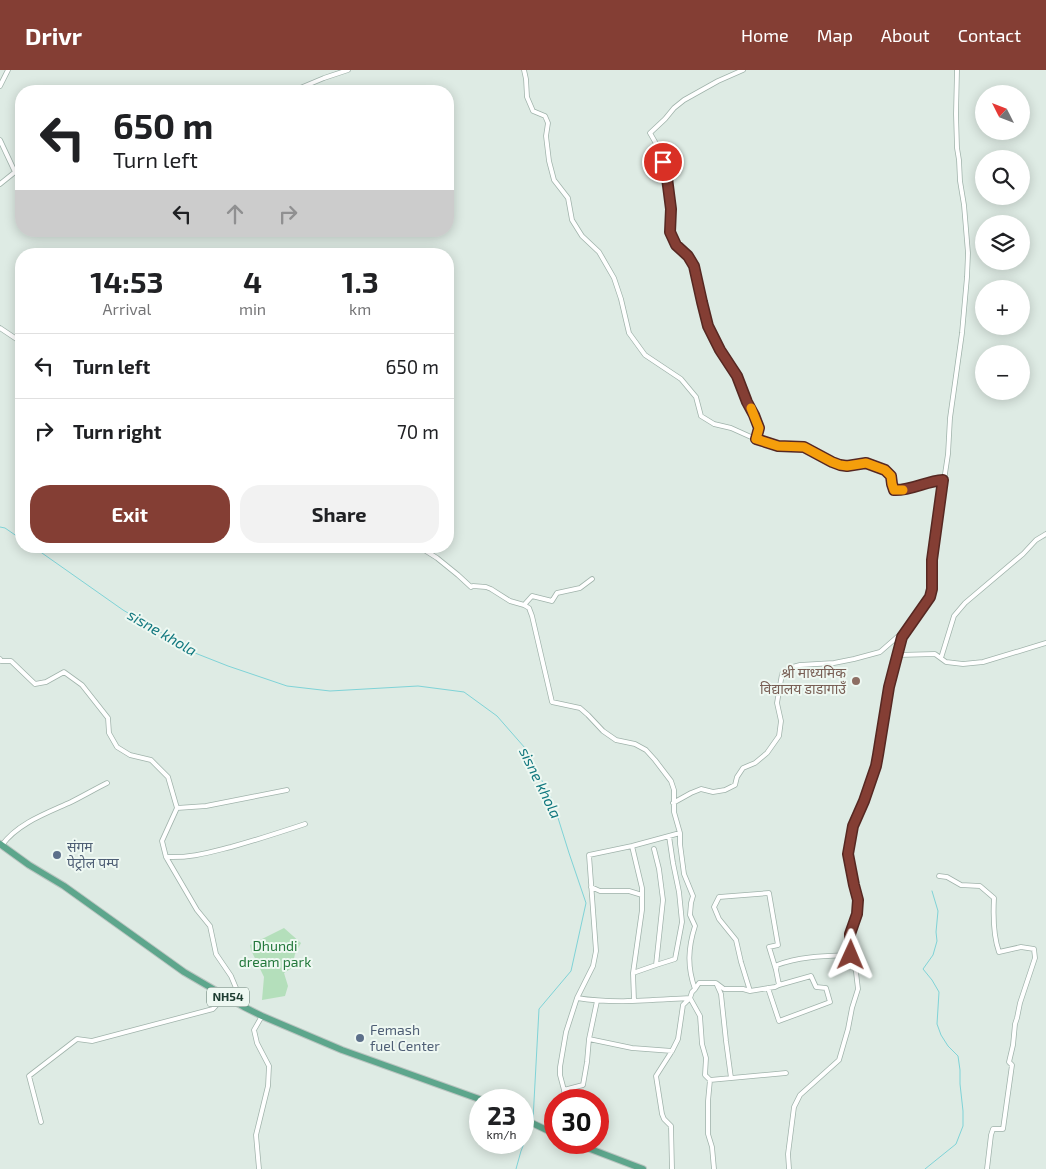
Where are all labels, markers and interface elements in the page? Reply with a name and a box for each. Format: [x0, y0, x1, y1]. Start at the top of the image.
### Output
text: Drivr [25, 21, 82, 50]
text: Home [741, 24, 789, 46]
text: Map [817, 24, 853, 46]
text: About [881, 24, 930, 46]
text: Contact [958, 24, 1021, 46]
north arrow [975, 85, 1030, 140]
map controls [975, 85, 1030, 400]
text: 650 m [113, 104, 213, 146]
icon: left [30, 105, 95, 170]
pin [642, 141, 684, 183]
text: Turn left [113, 146, 198, 172]
icon: arrive [649, 148, 677, 176]
button: search [975, 150, 1030, 205]
icon: left [168, 200, 196, 228]
icon: ahead [221, 200, 249, 228]
icon: right [274, 200, 302, 228]
button: layers [975, 215, 1030, 270]
text: 14:53 [90, 263, 164, 299]
text: 4 [243, 263, 262, 299]
text: 1.3 [341, 263, 379, 299]
button: + [975, 280, 1030, 335]
text: Arrival [103, 299, 151, 318]
text: min [239, 299, 266, 318]
text: km [349, 299, 371, 318]
button: − [975, 345, 1030, 400]
icon: left [30, 352, 58, 380]
text: Turn left [73, 355, 150, 378]
text: 650 m [386, 355, 439, 378]
icon: right [30, 417, 58, 445]
text: Turn right [73, 420, 161, 443]
text: 70 m [397, 420, 439, 443]
button: Exit [30, 485, 230, 543]
button: Share [240, 485, 439, 543]
water label: sisne khola [125, 605, 200, 659]
place label: श्री माध्यमिक विद्यालय डाडागाउँ [760, 664, 846, 697]
marker: श्री माध्यमिक विद्यालय डाडागाउँ [850, 675, 862, 687]
water label: sisne khola [516, 744, 566, 821]
place label: संगम पेट्रोल पम्प [67, 838, 120, 872]
marker: संगम पेट्रोल पम्प [51, 849, 63, 861]
position arrow [824, 928, 876, 980]
park label: Dhundi dream park [239, 937, 311, 970]
road number: NH54 [207, 988, 249, 1006]
place label: Femash fuel Center [370, 1021, 440, 1054]
marker: Femash fuel Center [354, 1032, 366, 1044]
speed limit sign: 30 [544, 1089, 609, 1154]
text: 23 [487, 1100, 516, 1130]
text: km/h [487, 1127, 516, 1141]

